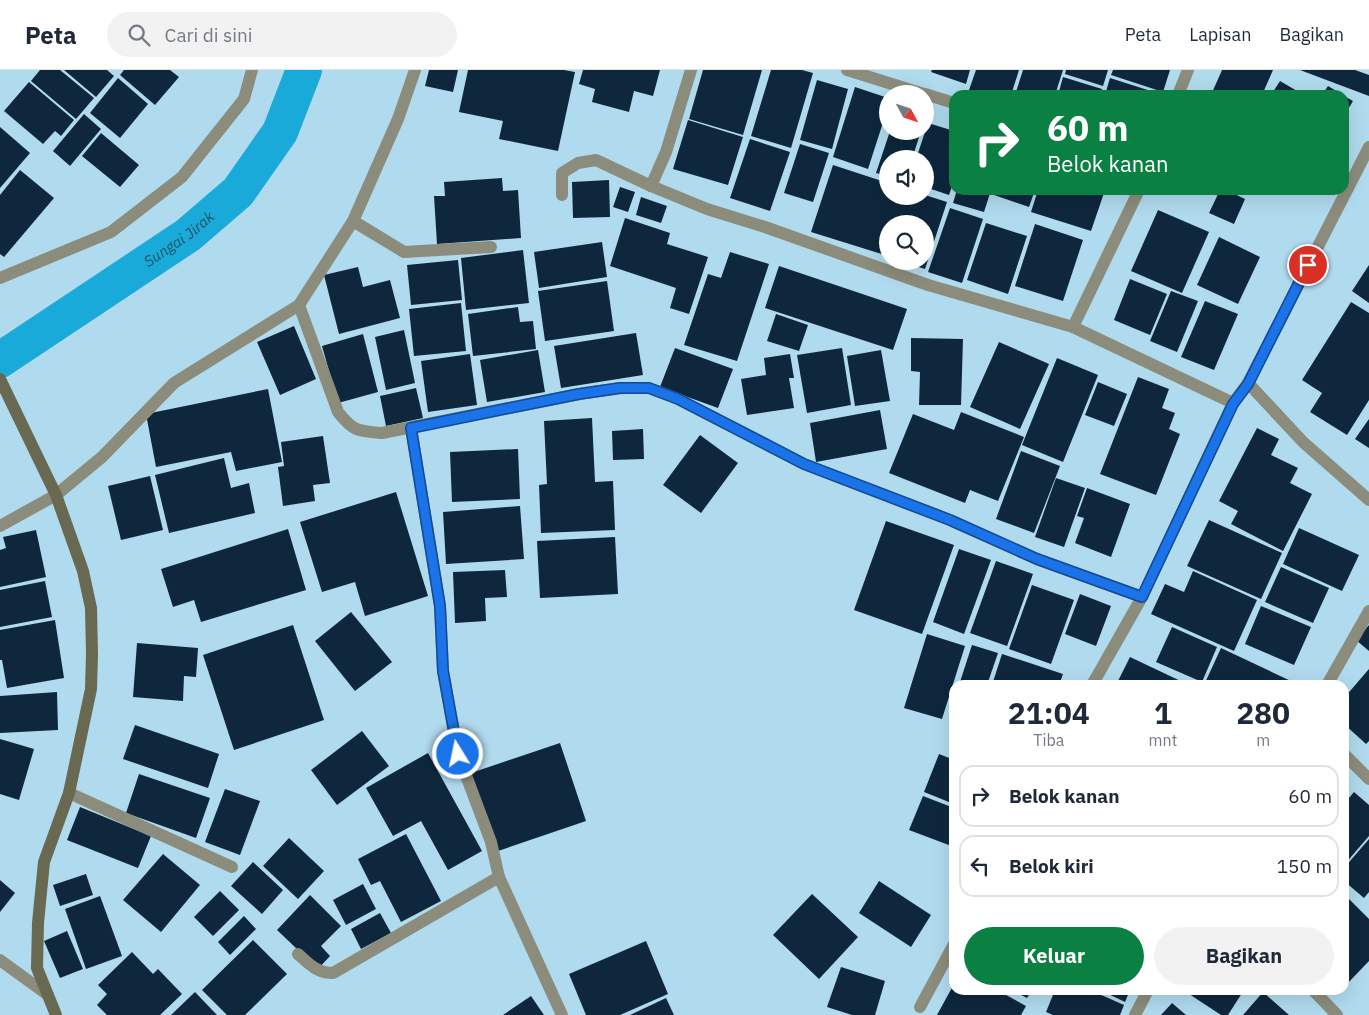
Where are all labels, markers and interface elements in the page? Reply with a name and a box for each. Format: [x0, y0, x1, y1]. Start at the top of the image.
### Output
search box [107, 12, 457, 57]
text: Peta [25, 19, 77, 51]
icon: search [125, 21, 153, 49]
text: Cari di sini [165, 23, 253, 47]
text: Peta [1125, 23, 1161, 46]
text: Lapisan [1189, 23, 1251, 46]
text: Bagikan [1279, 23, 1344, 46]
north arrow [879, 85, 934, 140]
map controls [879, 85, 934, 270]
text: 60 m [1047, 105, 1129, 151]
icon: right [964, 110, 1029, 175]
text: Belok kanan [1047, 149, 1169, 178]
button: sound [879, 150, 934, 205]
water label: Sungai Jirak [140, 207, 218, 271]
button: search [879, 215, 934, 270]
pin [1287, 244, 1329, 286]
icon: arrive [1294, 251, 1322, 279]
text: 21:04 [1008, 693, 1090, 732]
text: 1 [1154, 693, 1172, 732]
text: 280 [1236, 693, 1290, 732]
position arrow [431, 727, 483, 779]
text: Tiba [1033, 730, 1064, 750]
text: mnt [1149, 730, 1177, 750]
text: m [1256, 730, 1270, 750]
icon: right [966, 782, 994, 810]
text: Belok kanan [1009, 784, 1120, 808]
text: 60 m [1288, 784, 1332, 808]
icon: left [966, 852, 994, 880]
text: Belok kiri [1009, 854, 1094, 878]
text: 150 m [1277, 854, 1332, 878]
button: Keluar [964, 927, 1144, 985]
button: Bagikan [1154, 927, 1334, 985]

